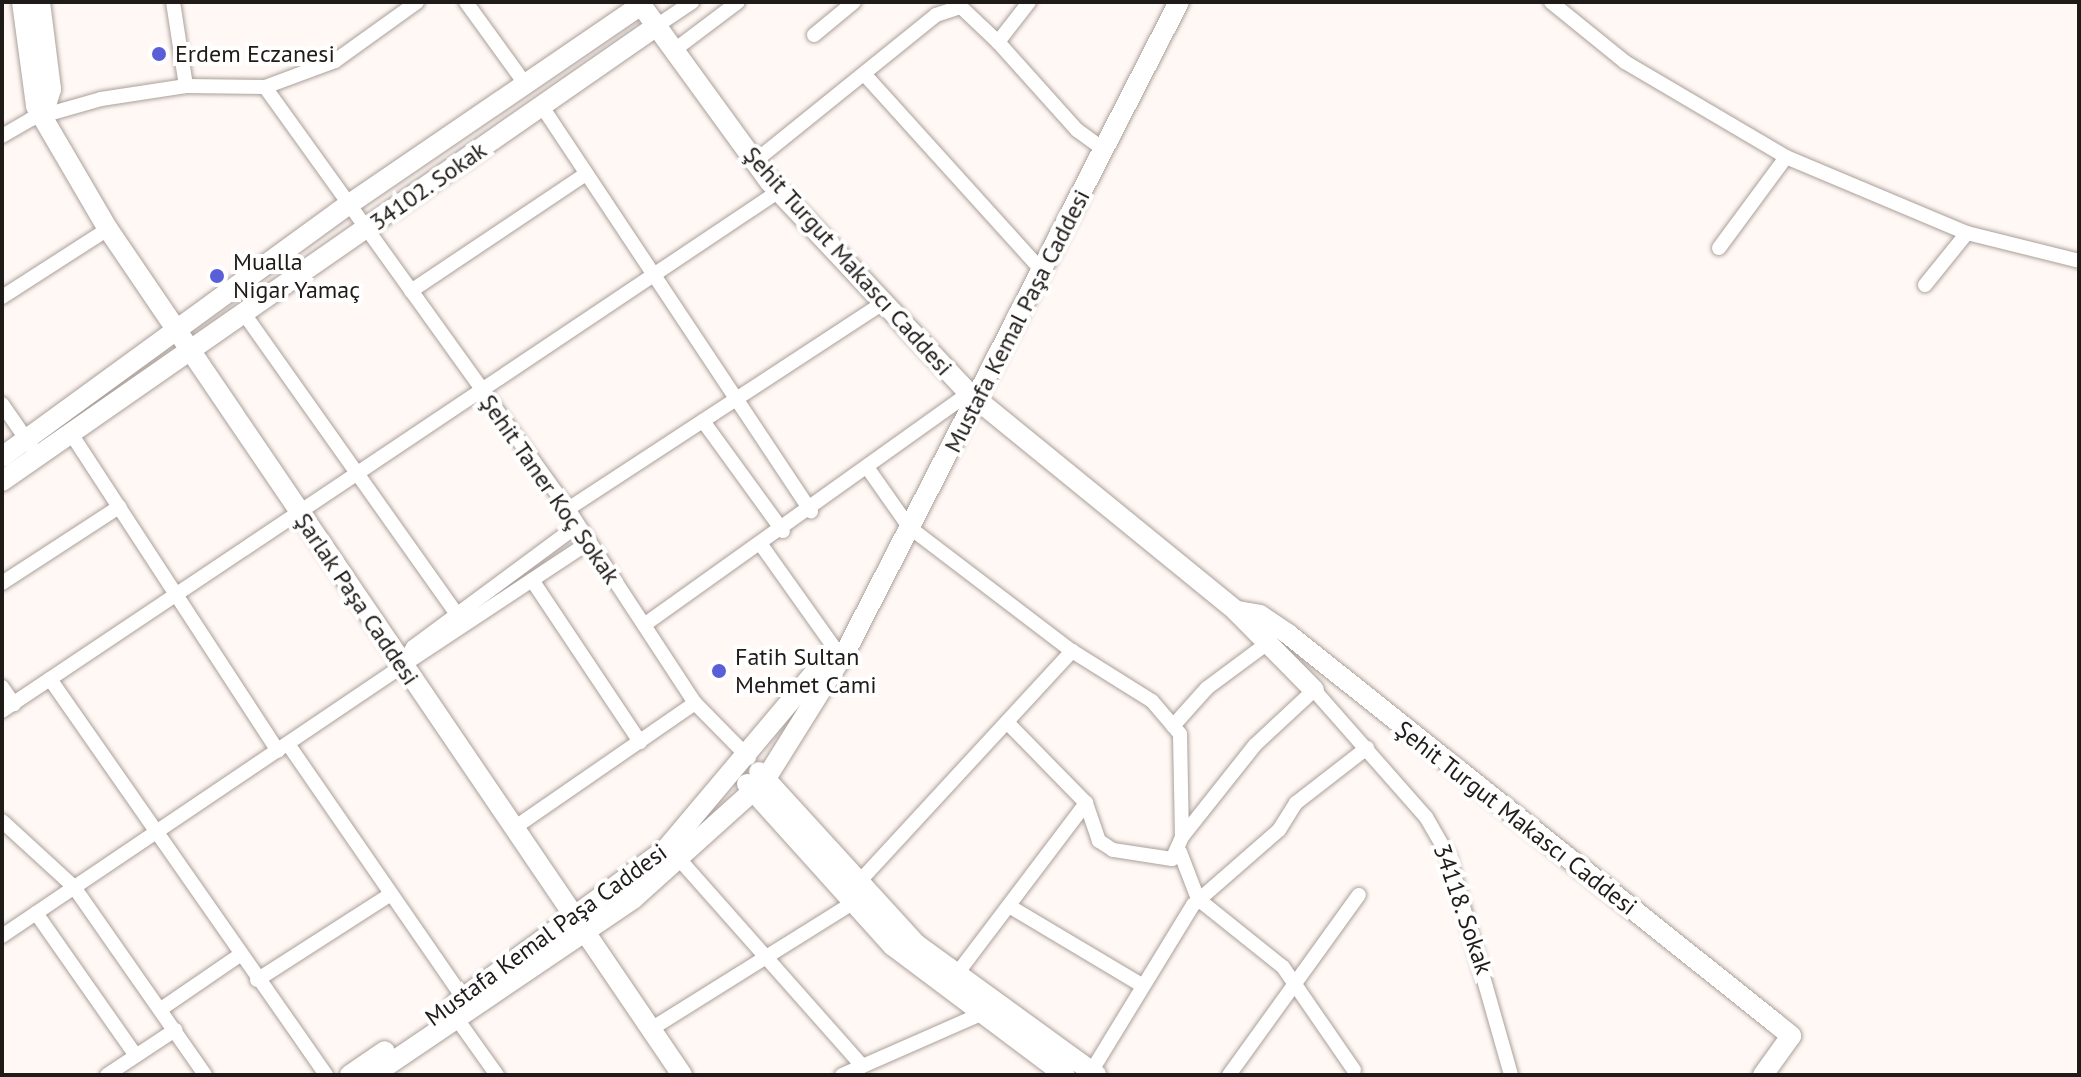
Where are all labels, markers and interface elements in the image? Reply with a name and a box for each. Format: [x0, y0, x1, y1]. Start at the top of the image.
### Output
place label: Erdem Eczanesi [175, 40, 335, 68]
marker: Erdem Eczanesi [150, 45, 168, 63]
street label: 34102. Sokak [363, 135, 493, 237]
street label: Şehit Turgut Makascı Caddesi [737, 140, 959, 382]
street label: Mustafa Kemal Paşa Caddesi [938, 185, 1096, 457]
place label: Mualla Nigar Yamaç [233, 248, 361, 304]
marker: Mualla Nigar Yamaç [208, 267, 226, 285]
street label: Şehit Taner Koç Sokak [473, 388, 627, 590]
street label: Şarlak Paşa Caddesi [289, 507, 425, 691]
place label: Fatih Sultan Mehmet Cami [735, 643, 877, 699]
marker: Fatih Sultan Mehmet Cami [710, 662, 728, 680]
street label: Şehit Turgut Makascı Caddesi [1389, 715, 1643, 921]
street label: Mustafa Kemal Paşa Caddesi [420, 838, 672, 1032]
street label: 34118. Sokak [1427, 839, 1499, 979]

